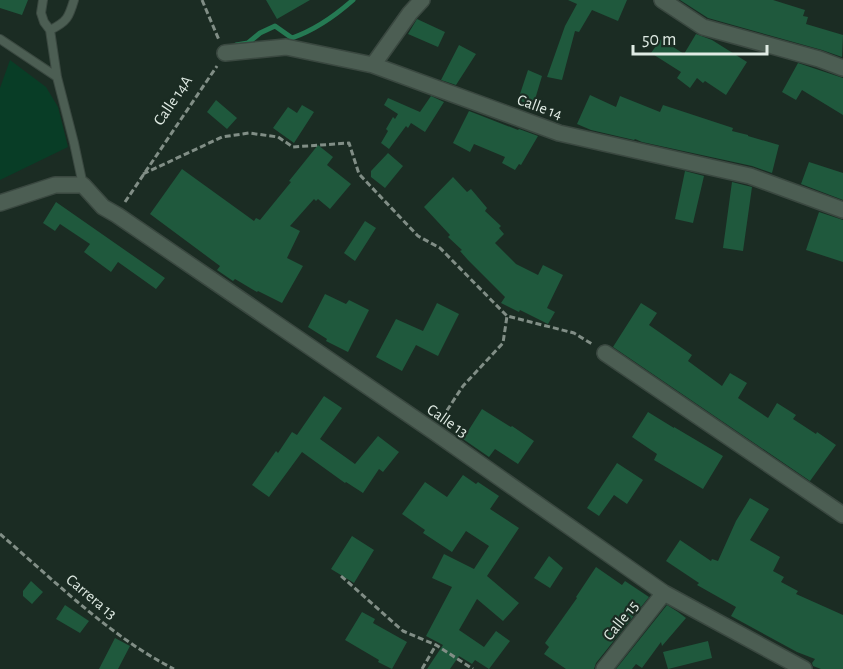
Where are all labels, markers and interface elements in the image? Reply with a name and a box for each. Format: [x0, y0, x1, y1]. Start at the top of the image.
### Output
scale bar [633, 18, 766, 56]
text: 50 m [642, 31, 676, 49]
street label: Calle 14A [151, 73, 195, 128]
street label: Calle 14 [515, 91, 565, 123]
street label: Calle 13 [424, 401, 471, 440]
street label: Carrera 13 [63, 571, 120, 622]
street label: Calle 15 [600, 598, 641, 643]

